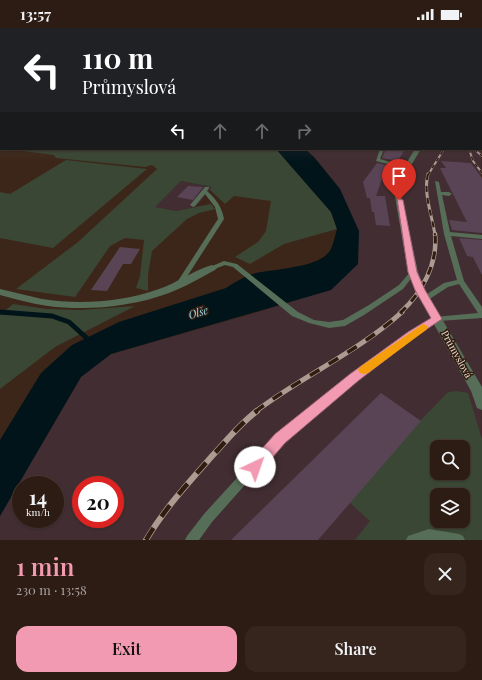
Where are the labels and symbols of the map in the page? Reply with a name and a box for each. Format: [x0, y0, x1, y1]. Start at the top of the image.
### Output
pin [382, 159, 416, 200]
water label: Olše [186, 302, 210, 322]
street label: Průmyslová [438, 328, 476, 380]
position arrow [234, 446, 276, 488]
speed limit sign: 20 [72, 476, 124, 528]

